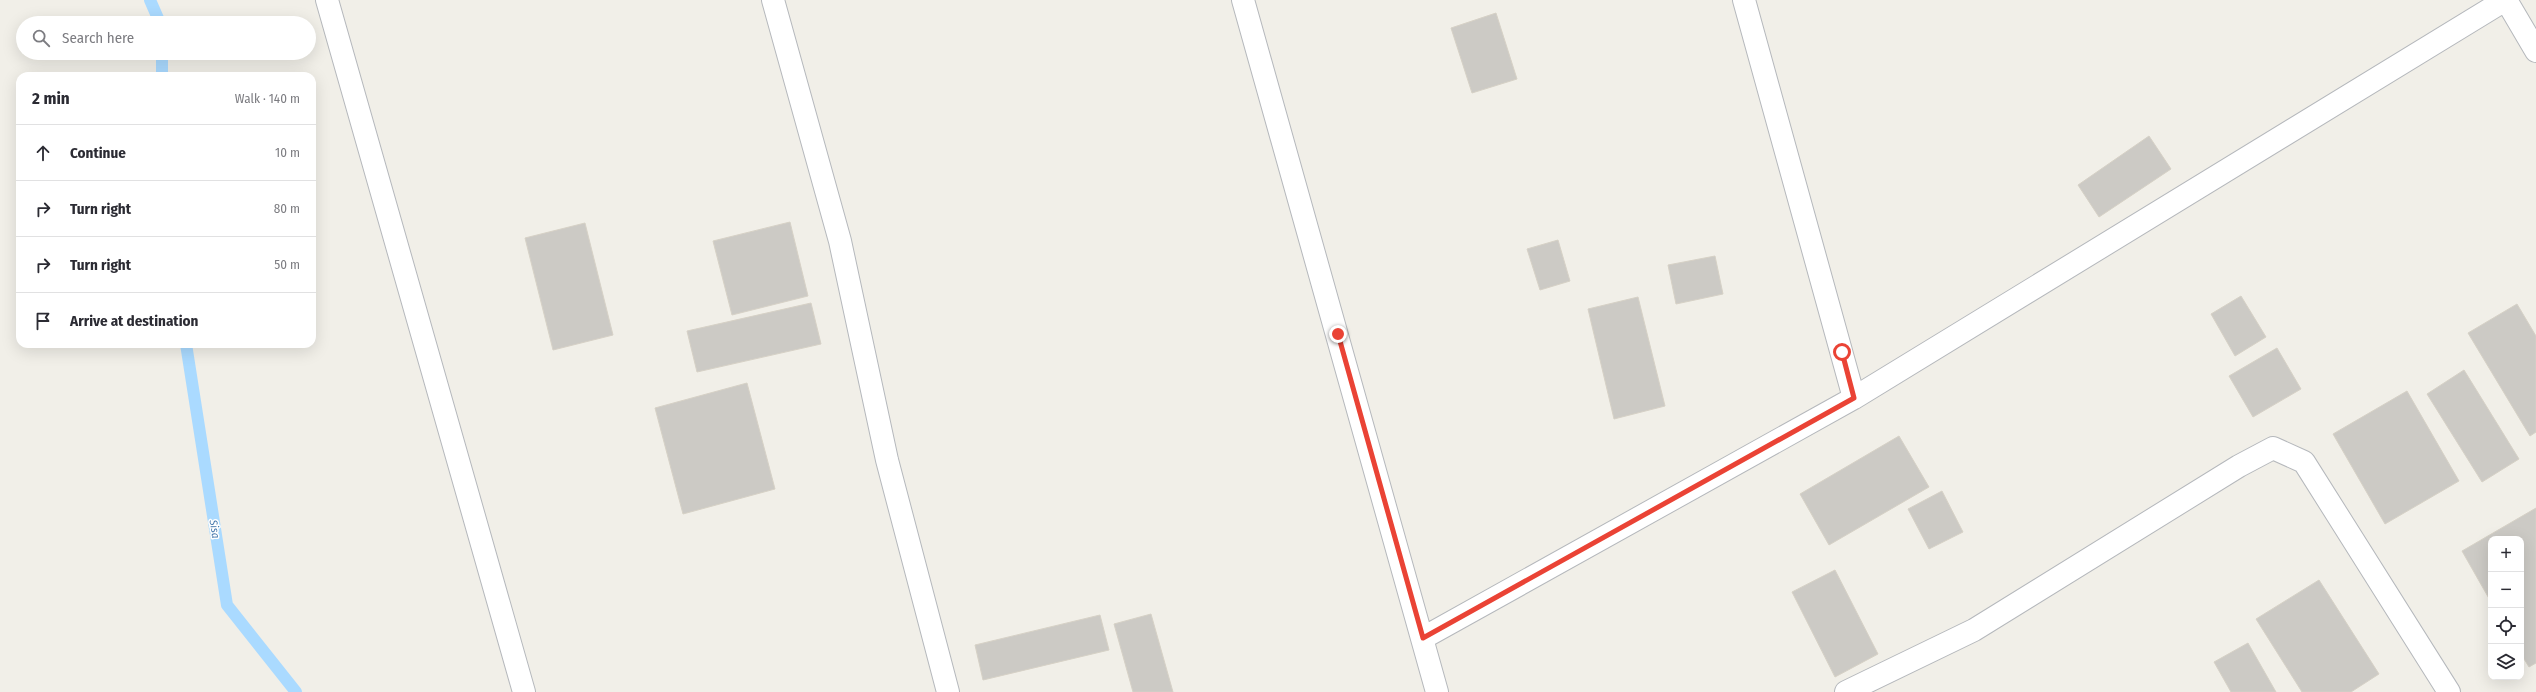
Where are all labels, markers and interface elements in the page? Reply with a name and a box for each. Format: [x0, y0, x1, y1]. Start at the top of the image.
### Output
search box [16, 16, 316, 60]
icon: search [30, 27, 52, 49]
text: Search here [62, 29, 134, 47]
text: 2 min [32, 88, 70, 109]
text: Walk · 140 m [235, 91, 300, 106]
icon: ahead [32, 142, 54, 164]
text: Continue [70, 144, 126, 162]
text: 10 m [275, 145, 300, 160]
icon: right [32, 198, 54, 220]
text: Turn right [70, 200, 131, 218]
text: 80 m [274, 201, 300, 216]
icon: right [32, 254, 54, 276]
text: Turn right [70, 256, 131, 274]
text: 50 m [274, 257, 300, 272]
icon: arrive [32, 310, 54, 332]
text: Arrive at destination [70, 312, 198, 330]
route end [1329, 325, 1347, 343]
route start [1833, 343, 1851, 361]
water label: Sisa [206, 518, 222, 540]
map controls [2488, 536, 2524, 680]
button: + [2488, 536, 2524, 572]
button: − [2488, 572, 2524, 608]
button: locate [2488, 608, 2524, 644]
button: layers [2488, 644, 2524, 680]

